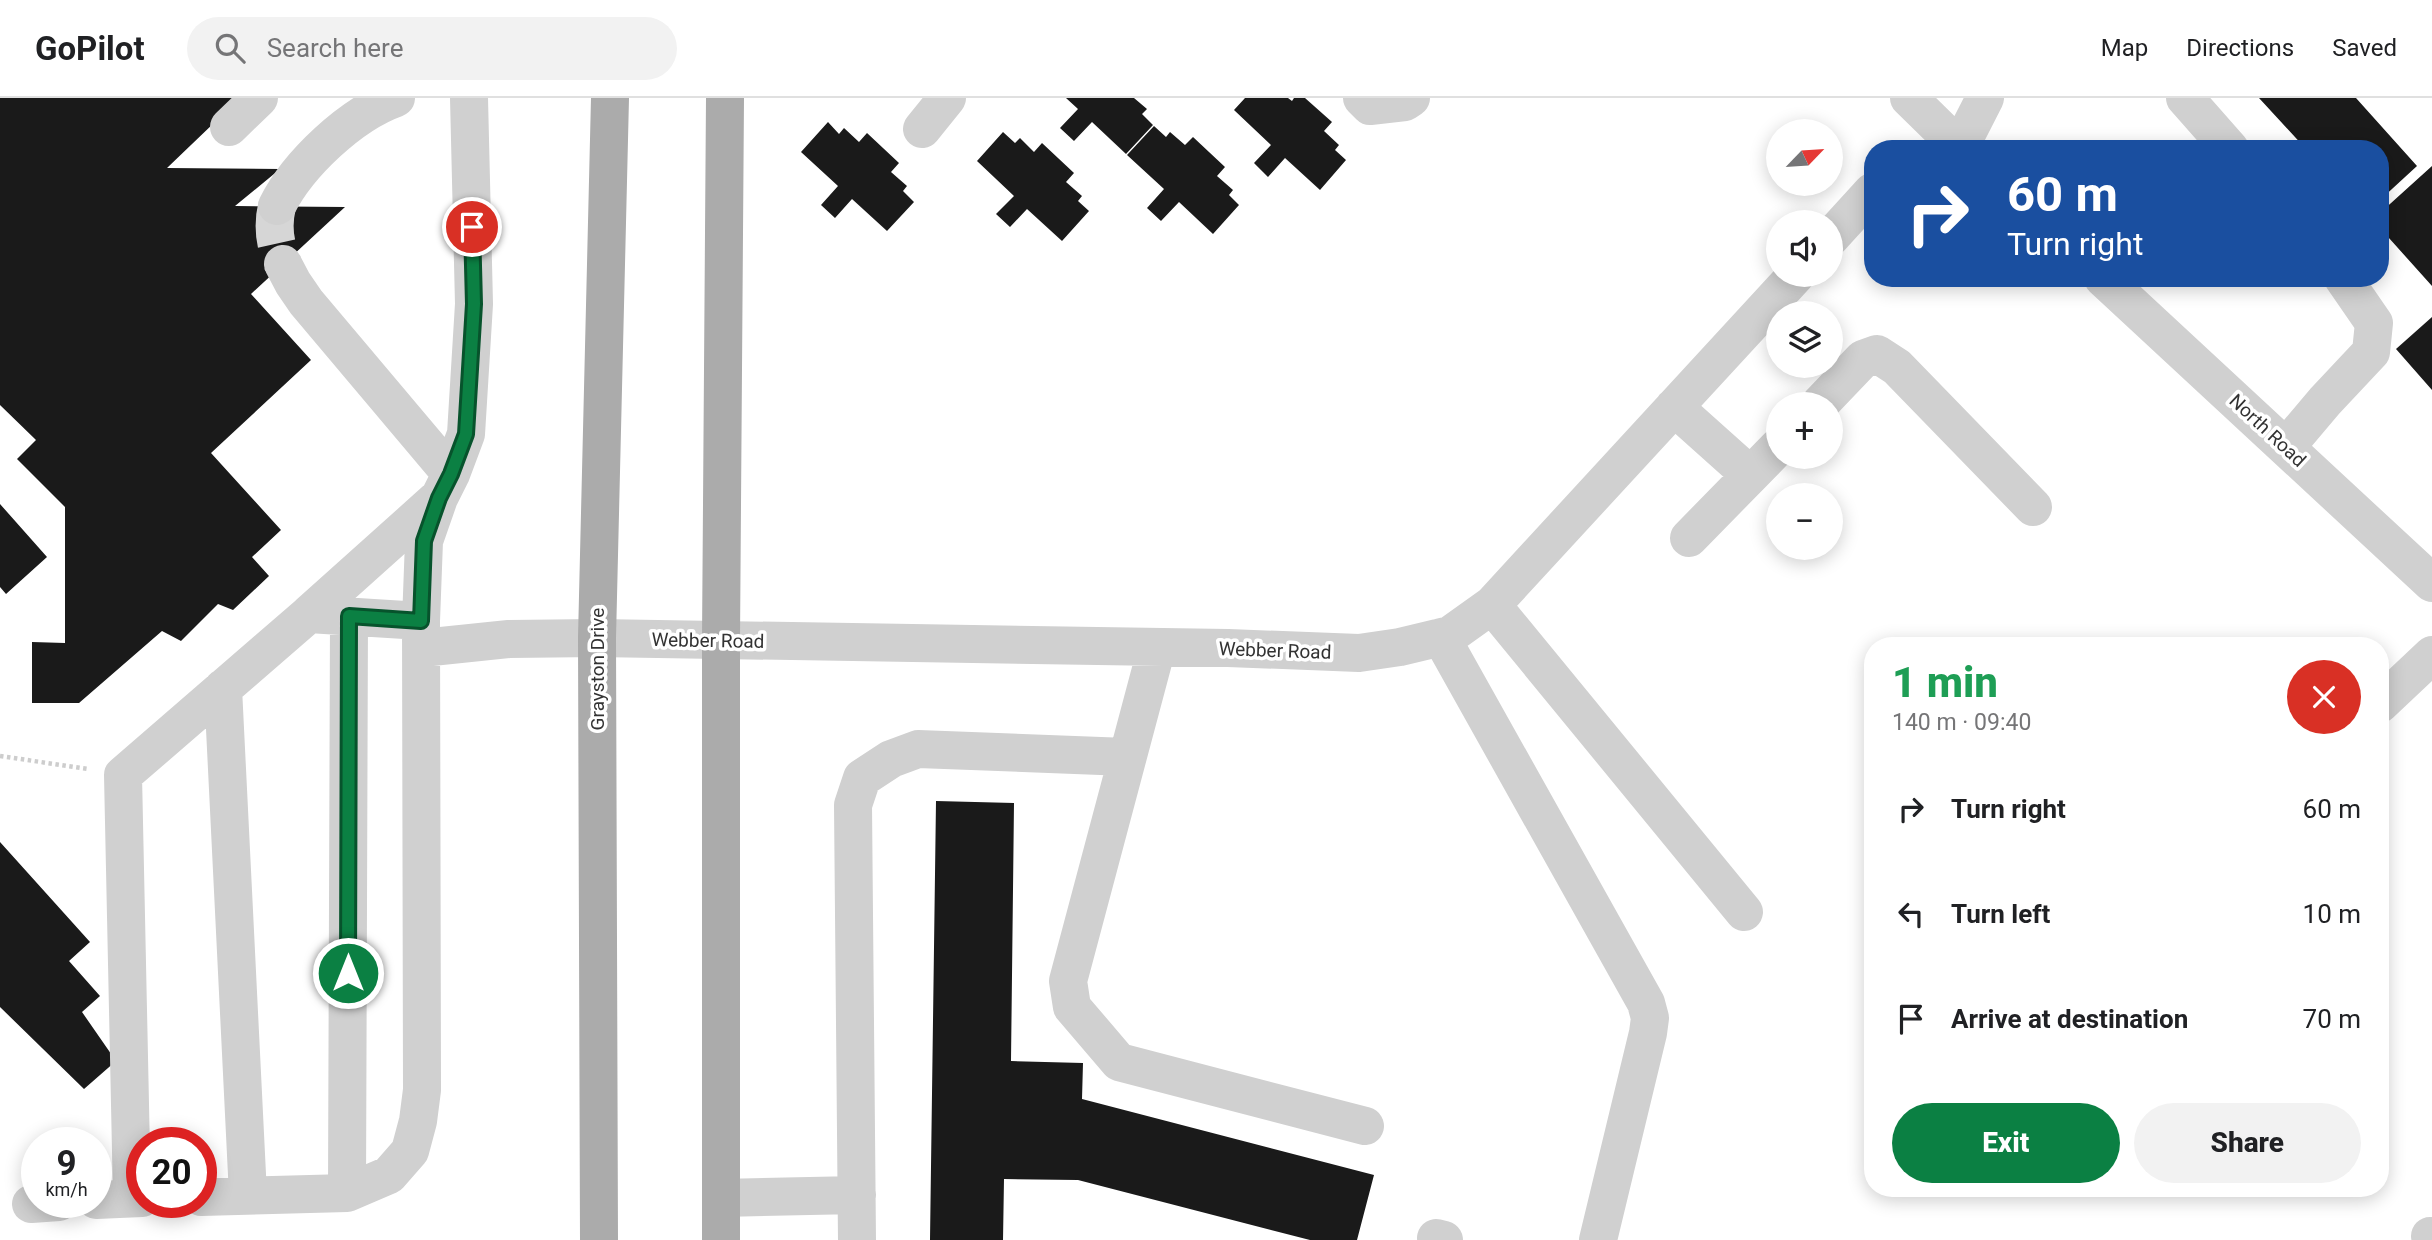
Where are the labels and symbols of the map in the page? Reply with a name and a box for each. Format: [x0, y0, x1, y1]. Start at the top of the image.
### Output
north arrow [1766, 119, 1843, 196]
pin [442, 197, 502, 257]
street label: North Road [2225, 389, 2311, 472]
street label: Grayston Drive [586, 608, 609, 730]
street label: Webber Road [651, 628, 765, 653]
street label: Webber Road [1218, 637, 1332, 664]
position arrow [311, 936, 385, 1010]
speed limit sign: 20 [126, 1127, 217, 1218]

